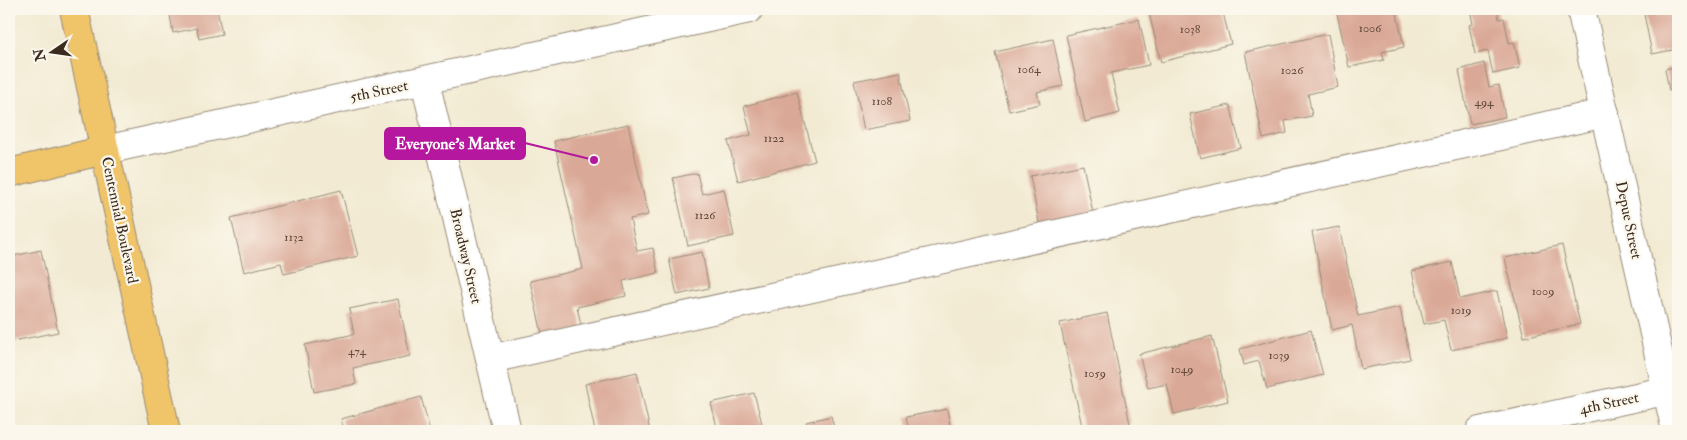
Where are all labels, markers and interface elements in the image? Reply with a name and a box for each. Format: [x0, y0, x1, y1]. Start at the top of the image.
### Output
house number: 1006 [1359, 21, 1382, 36]
house number: 1038 [1180, 22, 1201, 37]
north arrow [28, 28, 78, 78]
text: N [30, 46, 50, 64]
house number: 1064 [1018, 62, 1041, 77]
house number: 1026 [1281, 63, 1304, 78]
street label: 5th Street [348, 76, 410, 107]
house number: 1108 [872, 94, 893, 109]
house number: 494 [1474, 95, 1494, 110]
callout: Everyone’s Market [385, 128, 525, 159]
house number: 1122 [764, 131, 784, 146]
text: Everyone’s Market [395, 134, 516, 155]
street label: Centennial Boulevard [97, 155, 142, 286]
street label: Depue Street [1610, 179, 1646, 261]
street label: Broadway Street [445, 207, 486, 306]
house number: 1126 [695, 208, 716, 223]
house number: 1132 [284, 230, 304, 245]
house number: 1009 [1532, 284, 1554, 299]
house number: 1019 [1451, 303, 1471, 318]
house number: 474 [348, 344, 366, 359]
house number: 1039 [1268, 348, 1290, 363]
house number: 1049 [1171, 362, 1193, 377]
house number: 1059 [1084, 366, 1106, 381]
street label: 4th Street [1578, 388, 1641, 419]

